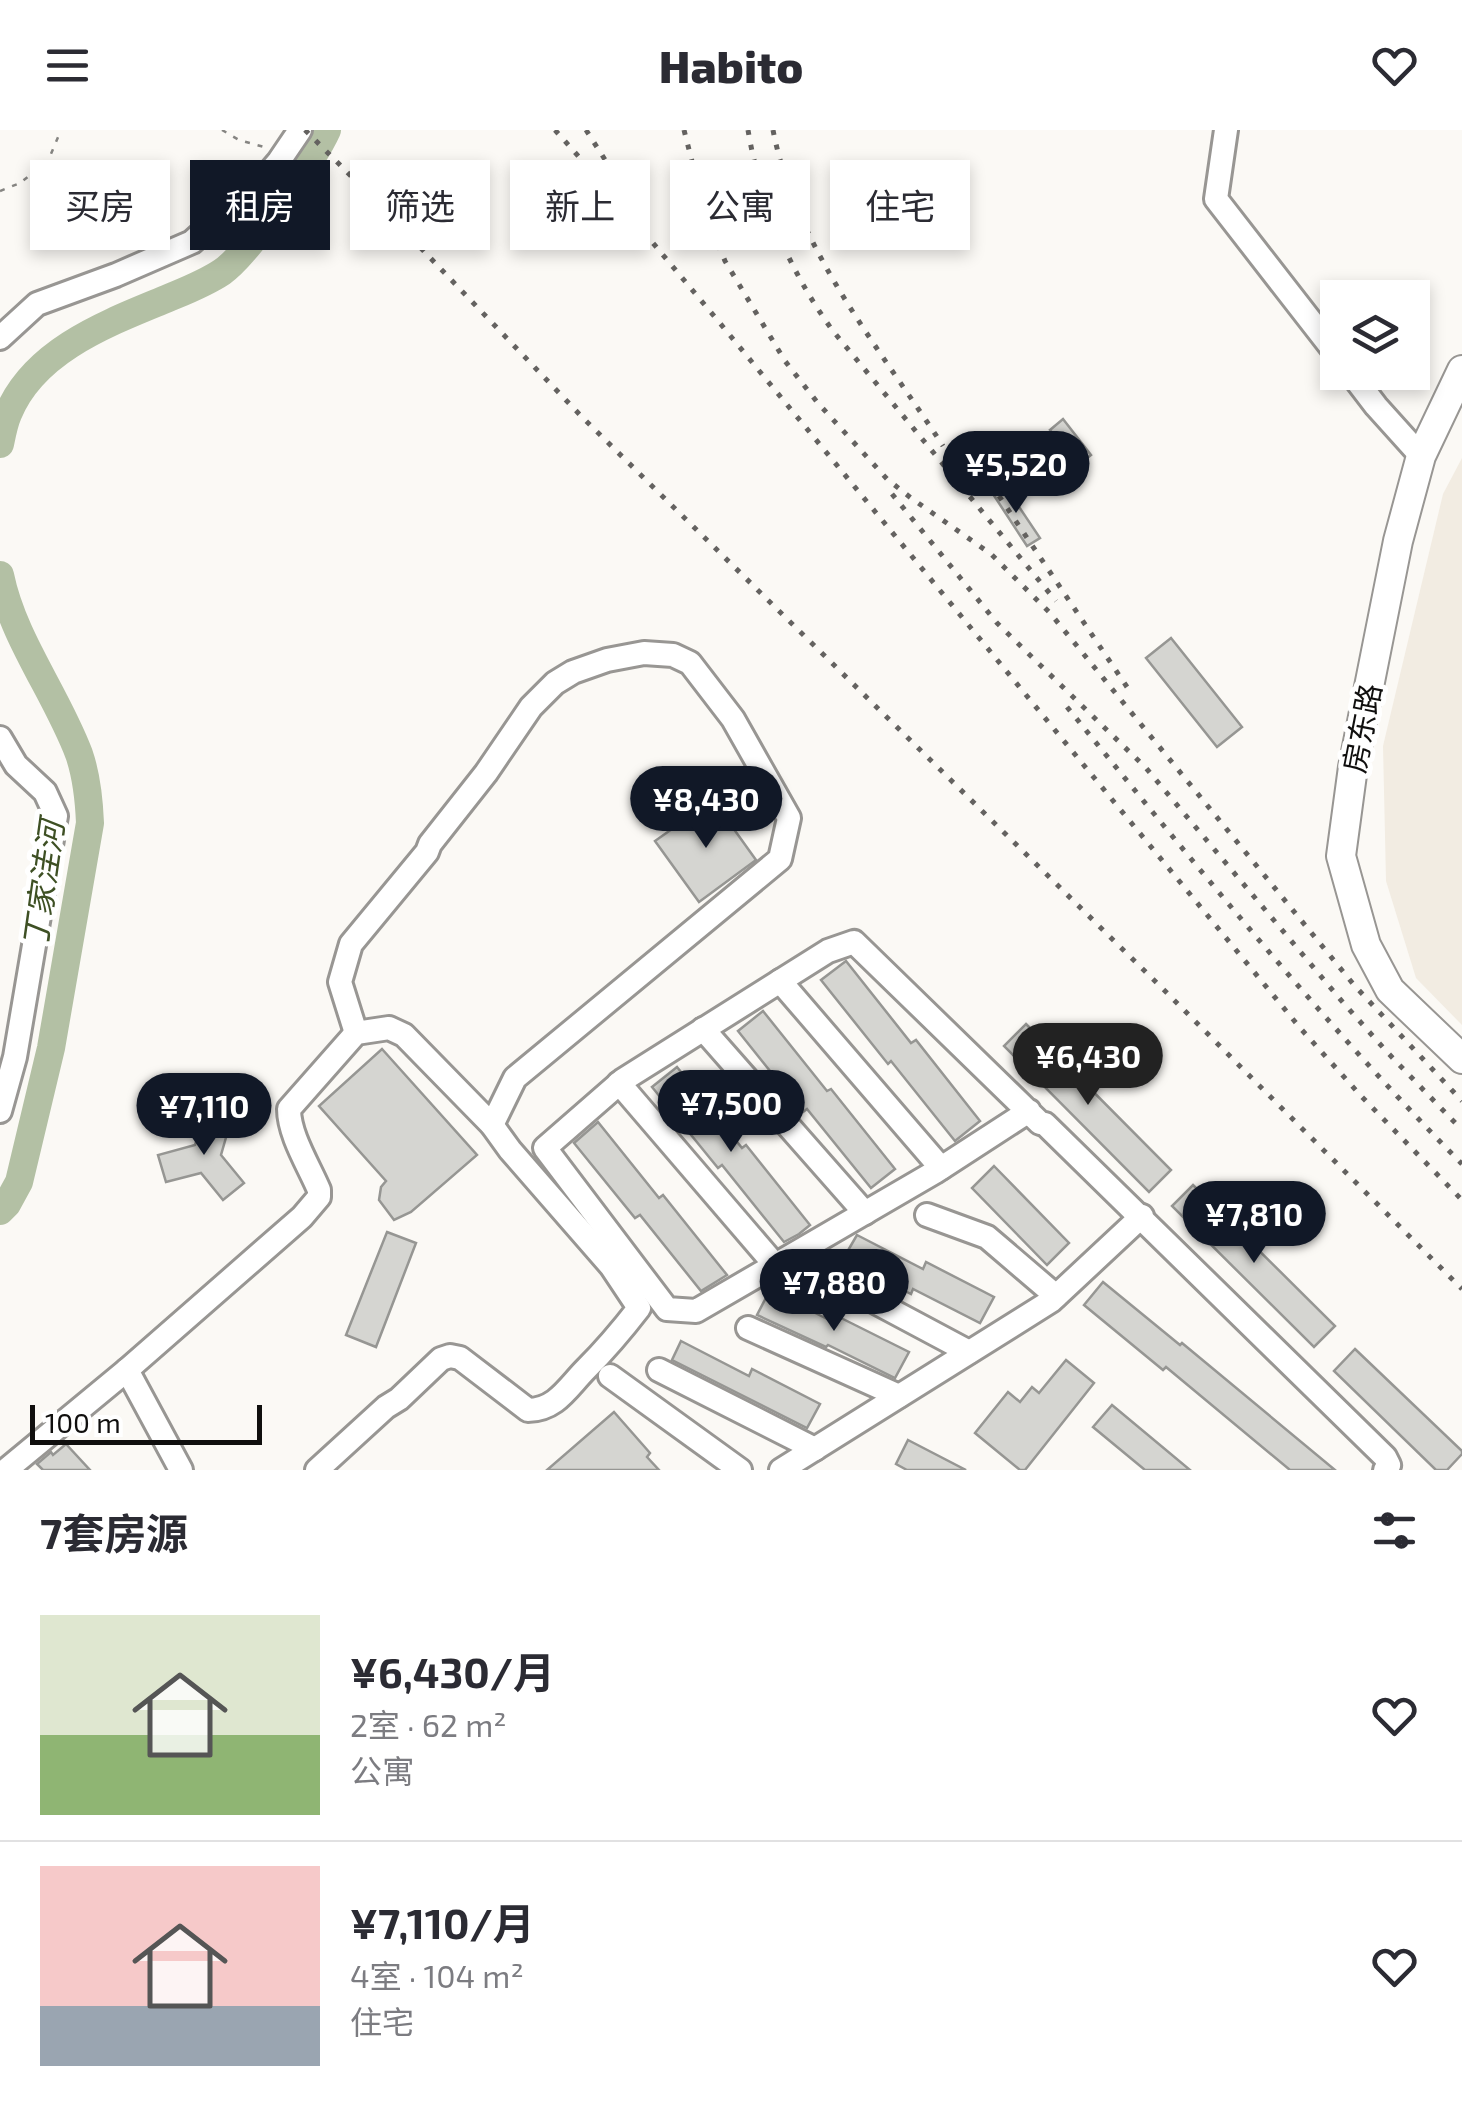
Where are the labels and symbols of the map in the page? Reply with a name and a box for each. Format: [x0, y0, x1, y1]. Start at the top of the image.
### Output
pin: ¥5,520 [935, 431, 1097, 516]
street label: 房东路 [1335, 680, 1387, 776]
pin: ¥8,430 [625, 766, 787, 851]
water label: 丁家洼河 [14, 812, 71, 950]
pin: ¥6,430 [1007, 1023, 1169, 1108]
pin: ¥7,500 [650, 1070, 812, 1155]
pin: ¥7,110 [123, 1073, 285, 1158]
pin: ¥7,810 [1173, 1181, 1335, 1266]
pin: ¥7,880 [753, 1249, 915, 1334]
scale bar [30, 1400, 262, 1444]

